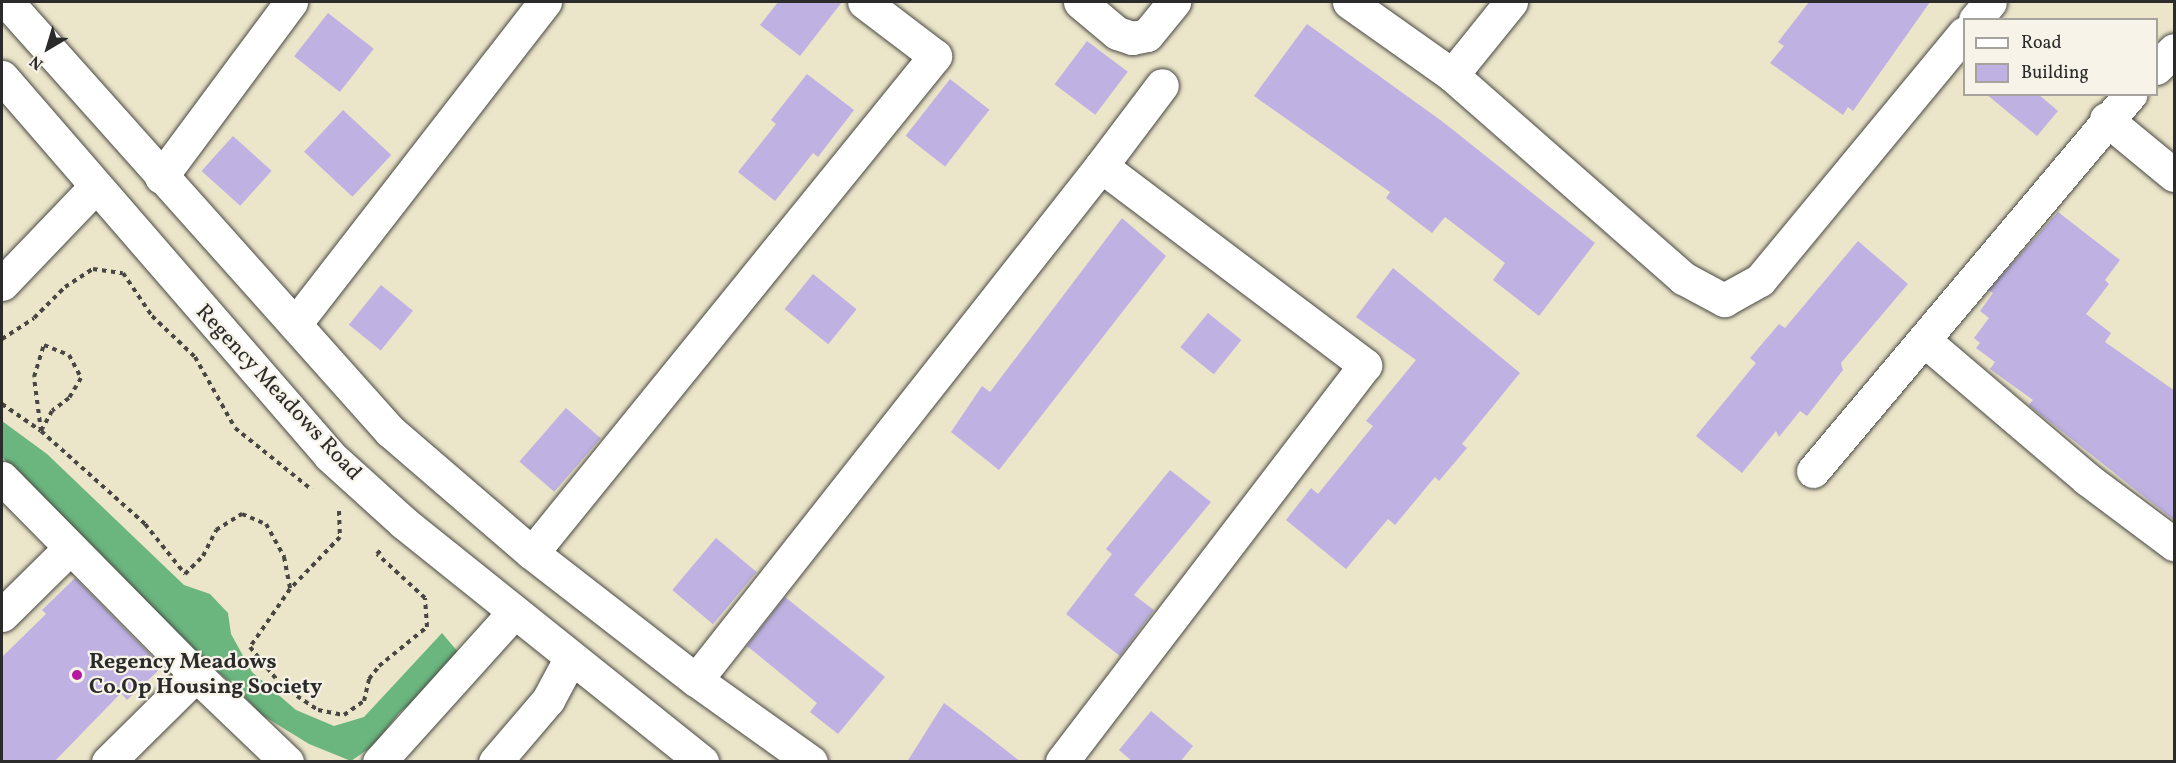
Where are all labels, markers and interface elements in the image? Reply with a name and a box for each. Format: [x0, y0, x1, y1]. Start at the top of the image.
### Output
north arrow [18, 18, 78, 78]
legend [1963, 18, 2158, 96]
text: Road [2021, 31, 2062, 56]
text: N [26, 50, 48, 74]
text: Building [2021, 61, 2089, 86]
street label: Regency Meadows Road [189, 299, 367, 487]
place label: Regency Meadows Co.Op Housing Society [89, 649, 322, 700]
marker: Regency Meadows Co.Op Housing Society [70, 668, 84, 682]

